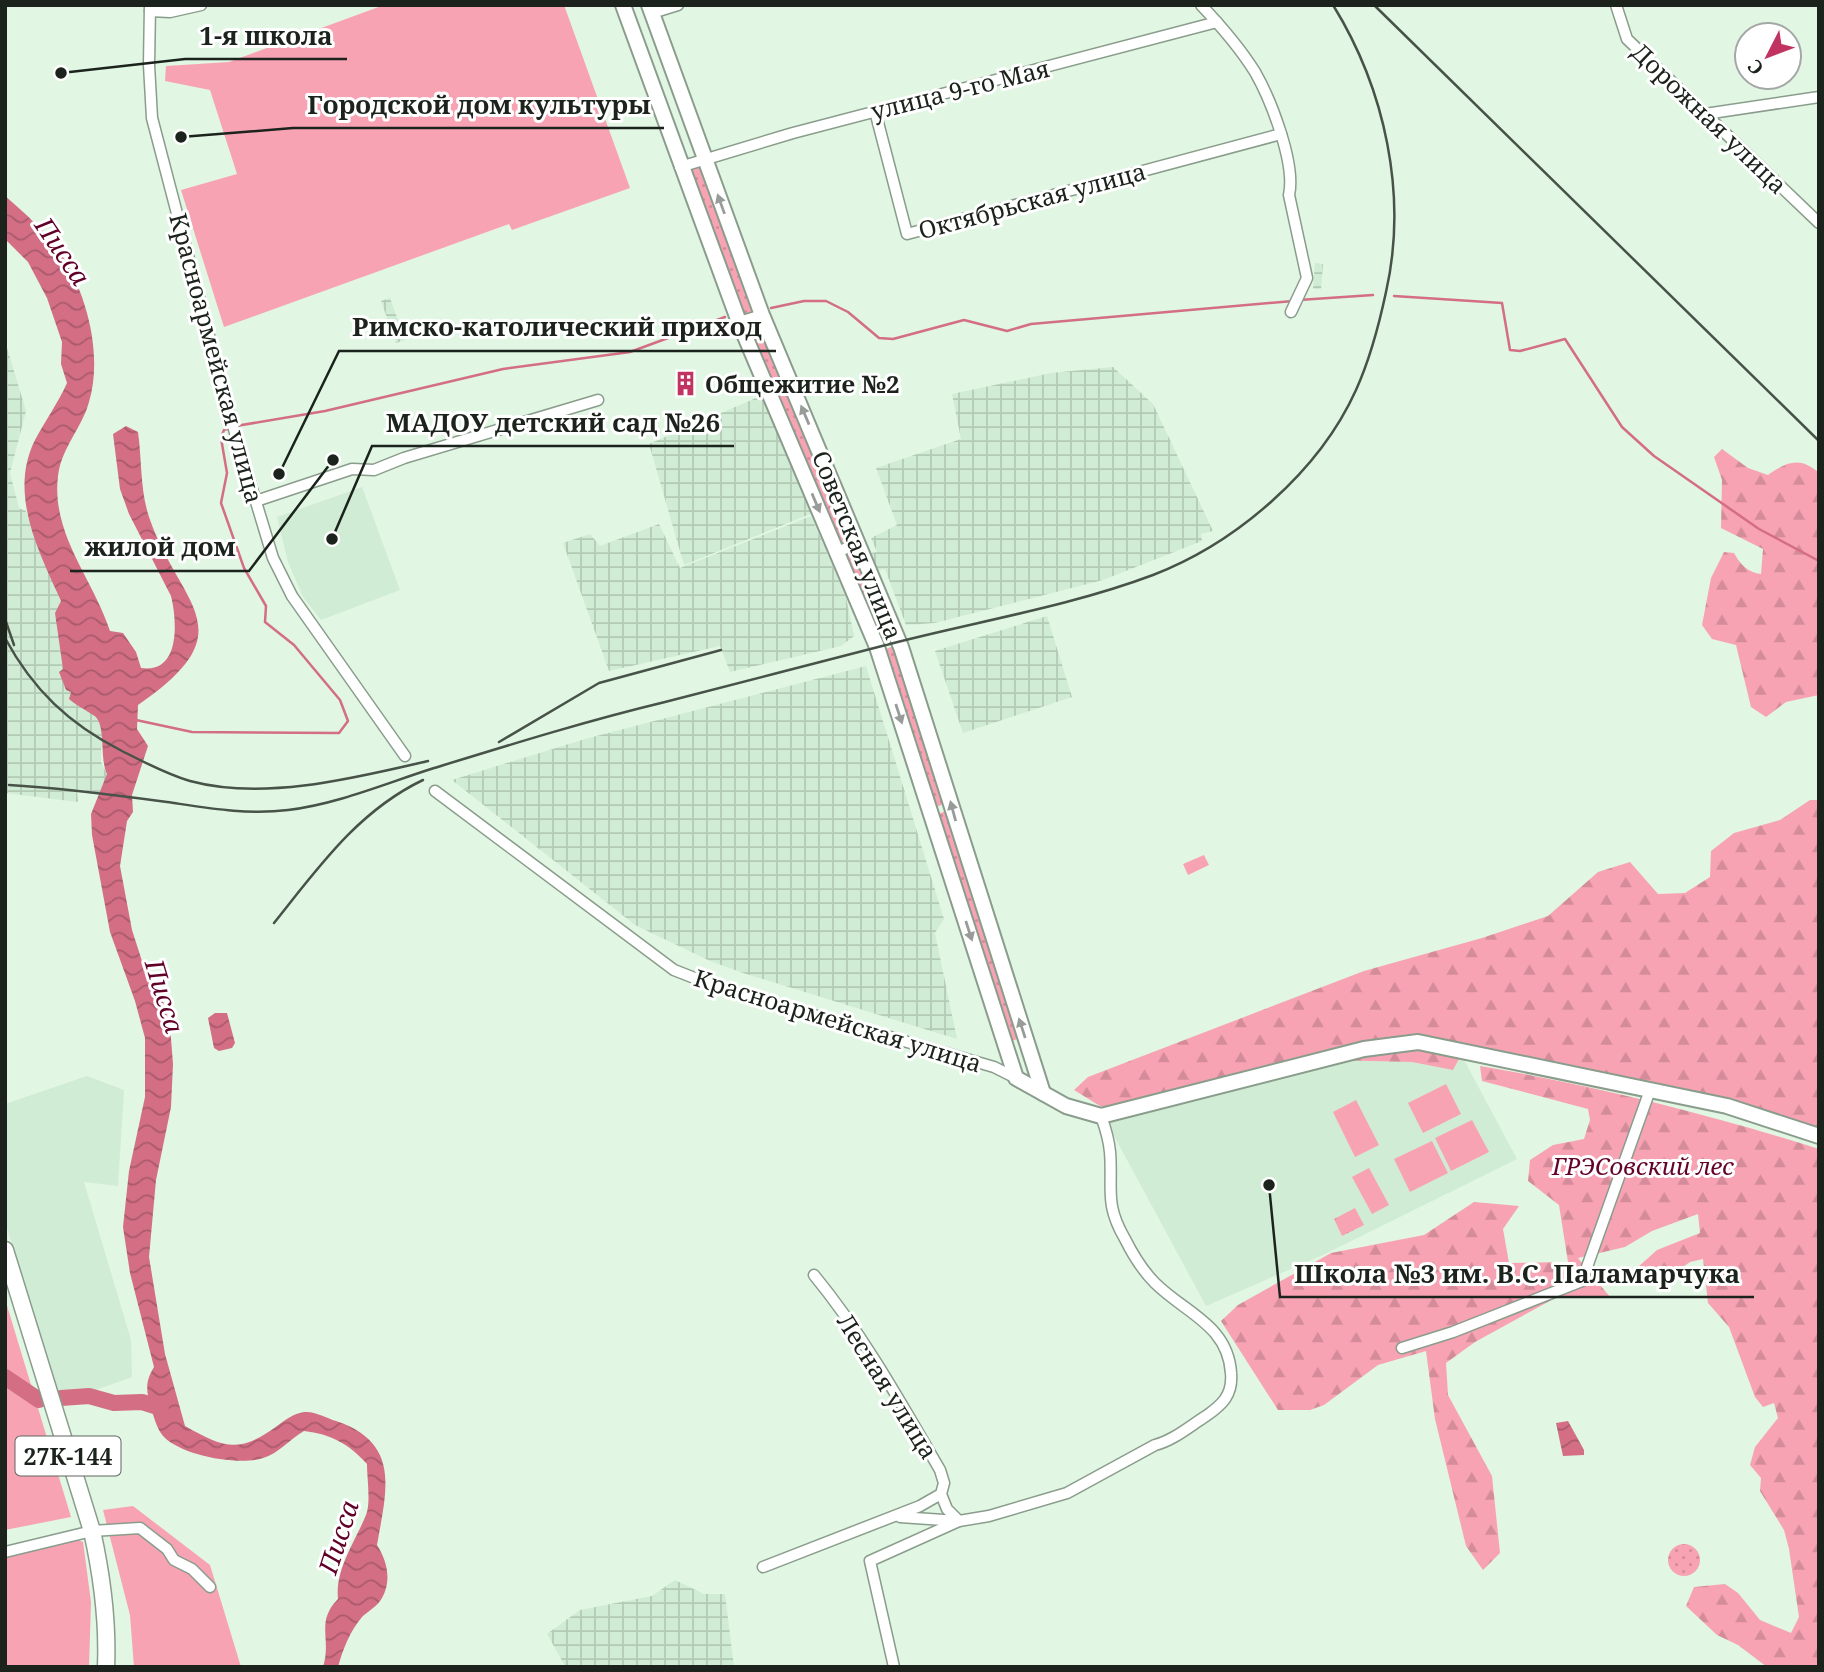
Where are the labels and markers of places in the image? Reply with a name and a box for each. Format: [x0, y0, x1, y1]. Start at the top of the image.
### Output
callout: 1-я школа [185, 12, 347, 59]
callout: Городской дом культуры [293, 81, 664, 128]
callout: Римско-католический приход [339, 304, 776, 351]
place label: Общежитие №2 [705, 367, 900, 400]
building icon: Общежитие №2 [671, 369, 699, 397]
callout: МАДОУ детский сад №26 [372, 399, 734, 446]
callout: жилой дом [70, 524, 249, 571]
callout: Школа №3 им. В.С. Паламарчука [1280, 1250, 1754, 1297]

